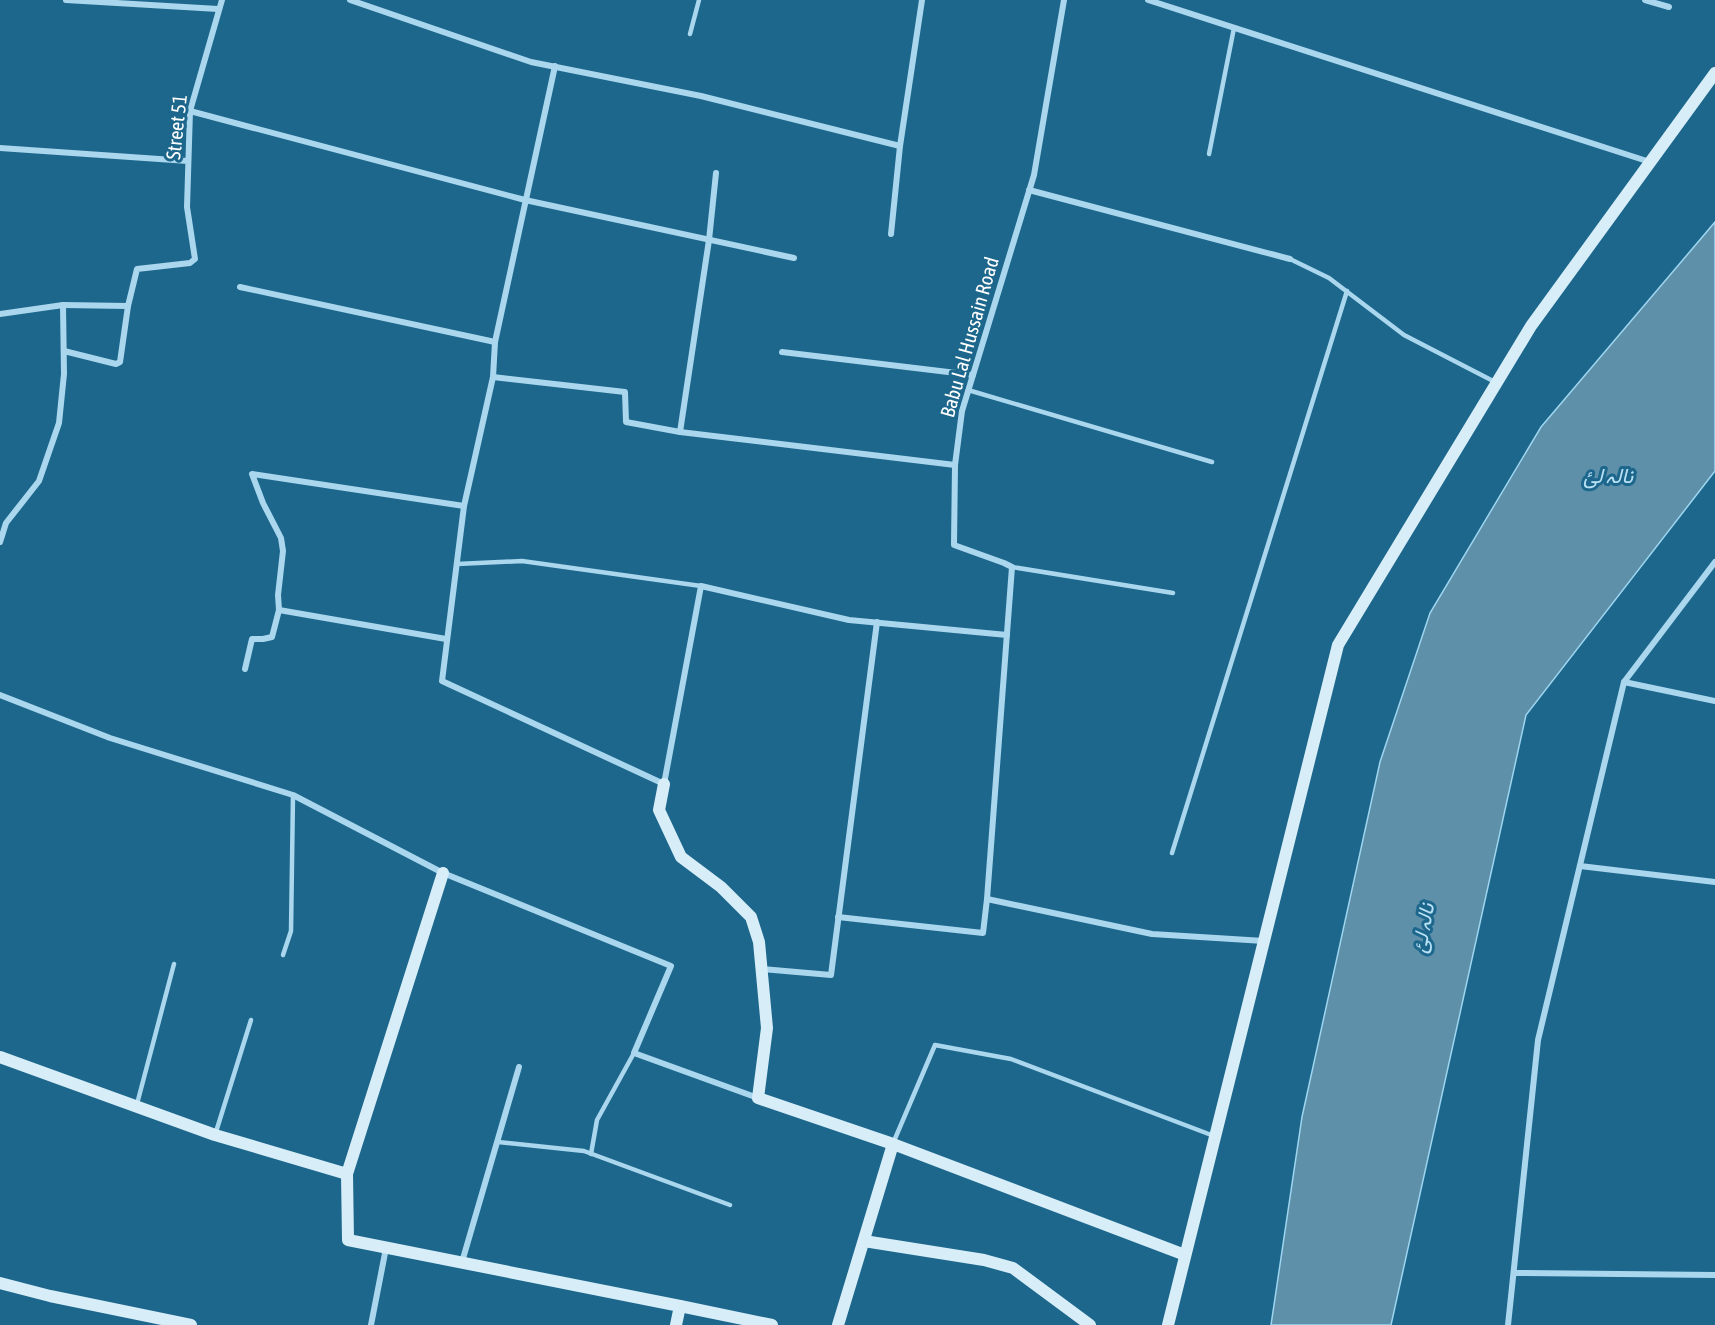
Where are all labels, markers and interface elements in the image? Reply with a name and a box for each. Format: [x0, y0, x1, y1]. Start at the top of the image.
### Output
street label: Street 51 [161, 93, 191, 161]
street label: Babu Lal Hussain Road [935, 254, 1003, 420]
water label: نالہ لئ [1583, 463, 1634, 489]
water label: نالہ لئ [1406, 900, 1440, 955]

